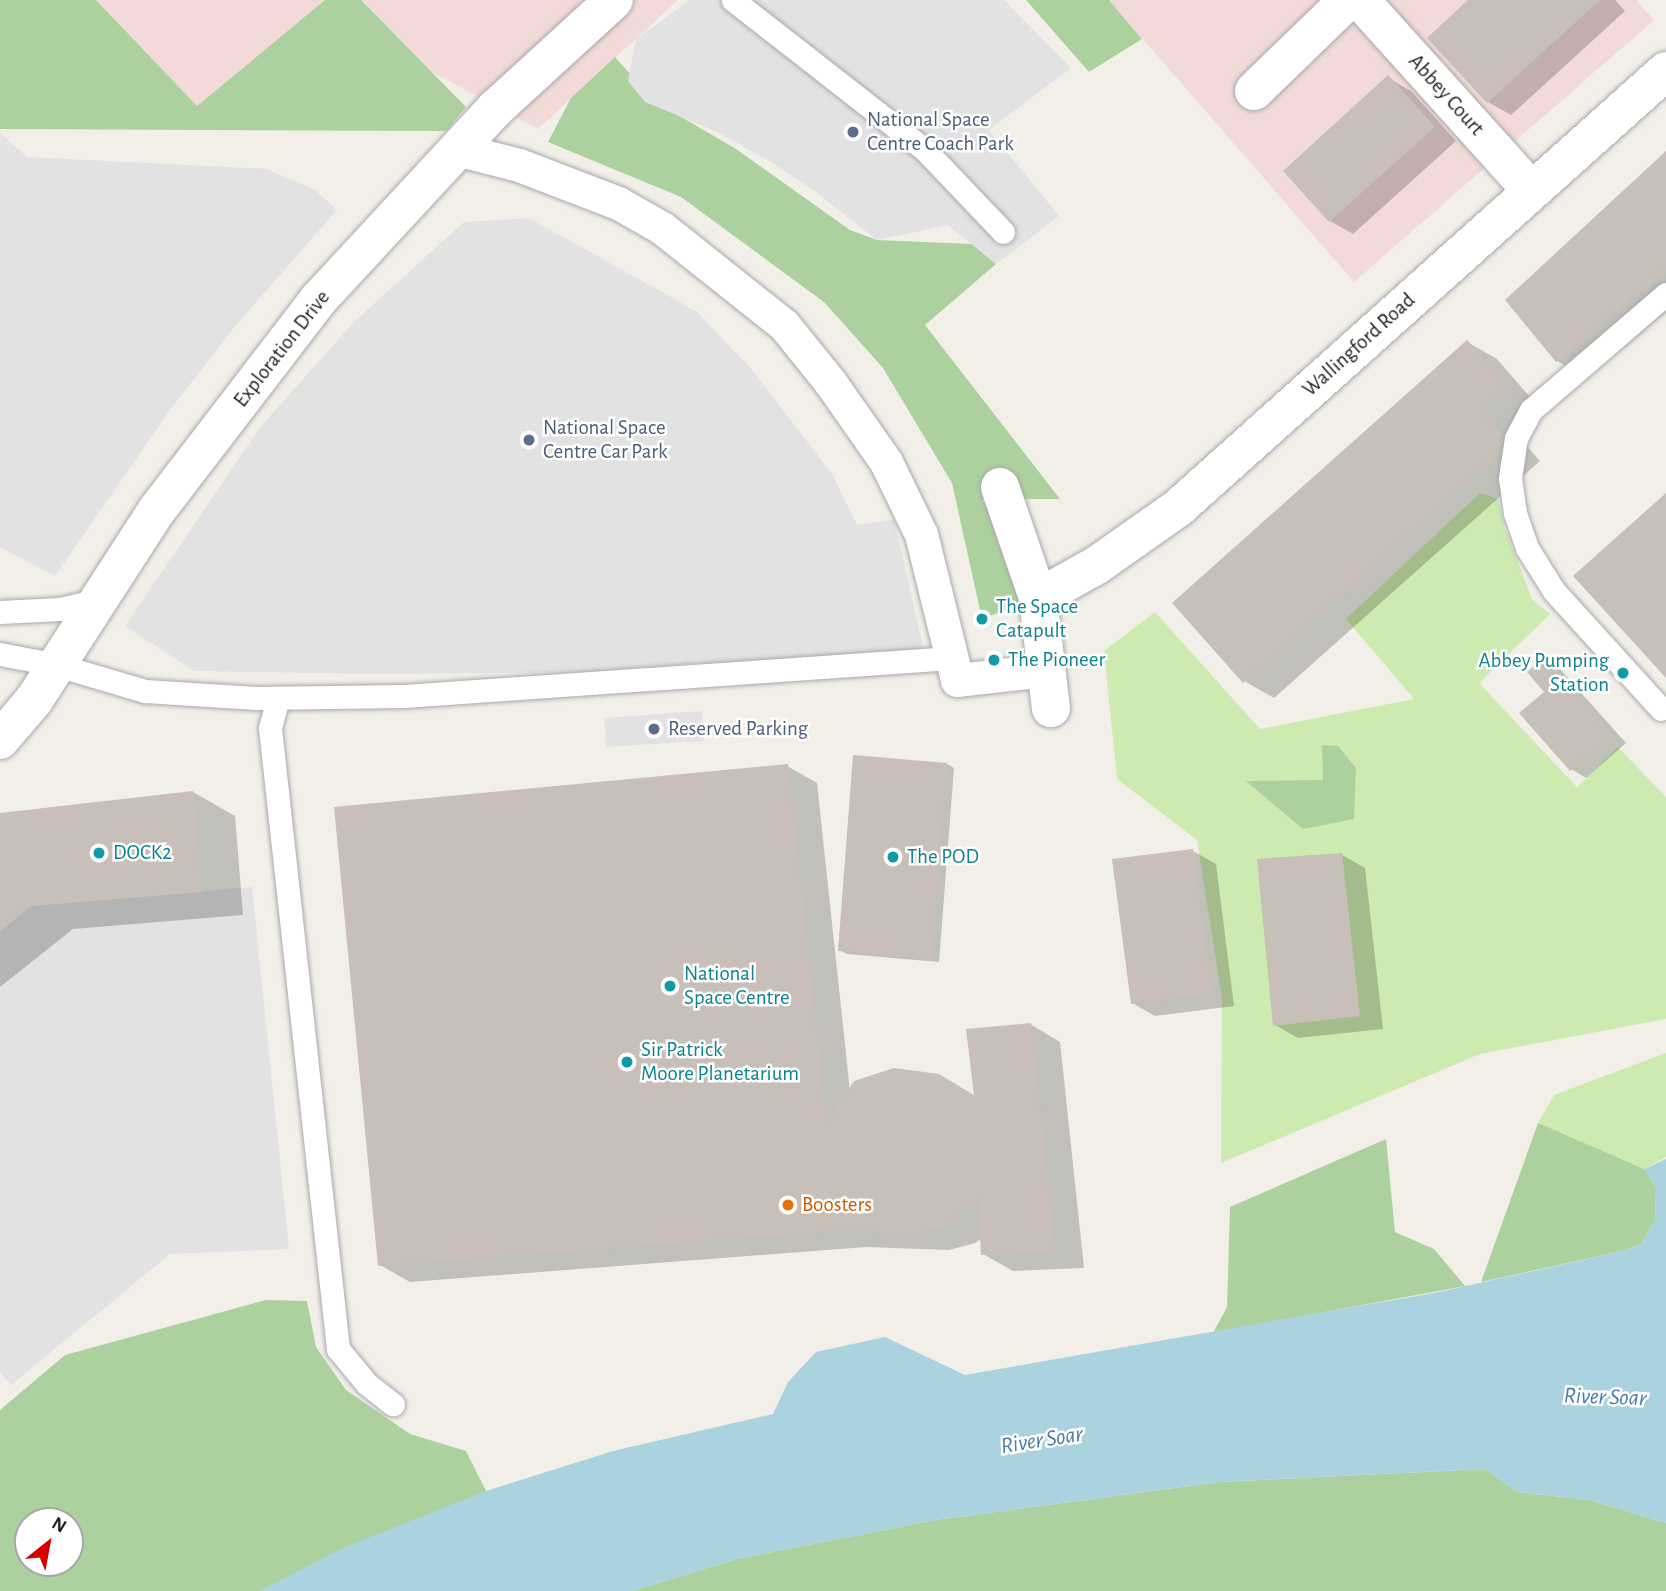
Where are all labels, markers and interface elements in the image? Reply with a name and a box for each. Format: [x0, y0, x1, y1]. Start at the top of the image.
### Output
street label: Abbey Court [1403, 49, 1489, 141]
place label: National Space Centre Coach Park [867, 107, 1014, 157]
marker: National Space Centre Coach Park [845, 124, 861, 140]
street label: Exploration Drive [229, 286, 335, 412]
street label: Wallingford Road [1298, 288, 1420, 402]
place label: National Space Centre Car Park [543, 415, 668, 465]
marker: National Space Centre Car Park [521, 432, 537, 448]
place label: The Space Catapult [996, 594, 1078, 644]
marker: The Space Catapult [974, 611, 990, 627]
place label: The Pioneer [1008, 647, 1105, 673]
place label: Abbey Pumping Station [1478, 648, 1609, 698]
marker: The Pioneer [986, 652, 1002, 668]
marker: Abbey Pumping Station [1615, 665, 1631, 681]
place label: Reserved Parking [668, 716, 808, 742]
marker: Reserved Parking [646, 721, 662, 737]
place label: DOCK2 [113, 840, 172, 866]
place label: The POD [907, 844, 979, 870]
marker: DOCK2 [91, 845, 107, 861]
marker: The POD [885, 849, 901, 865]
place label: National Space Centre [684, 961, 790, 1011]
marker: National Space Centre [662, 978, 678, 994]
place label: Sir Patrick Moore Planetarium [641, 1037, 799, 1087]
marker: Sir Patrick Moore Planetarium [619, 1054, 635, 1070]
place label: Boosters [802, 1192, 872, 1218]
marker: Boosters [780, 1197, 796, 1213]
water label: River Soar [1563, 1383, 1647, 1413]
water label: River Soar [999, 1421, 1085, 1461]
north arrow [14, 1507, 84, 1577]
text: N [48, 1514, 70, 1537]

